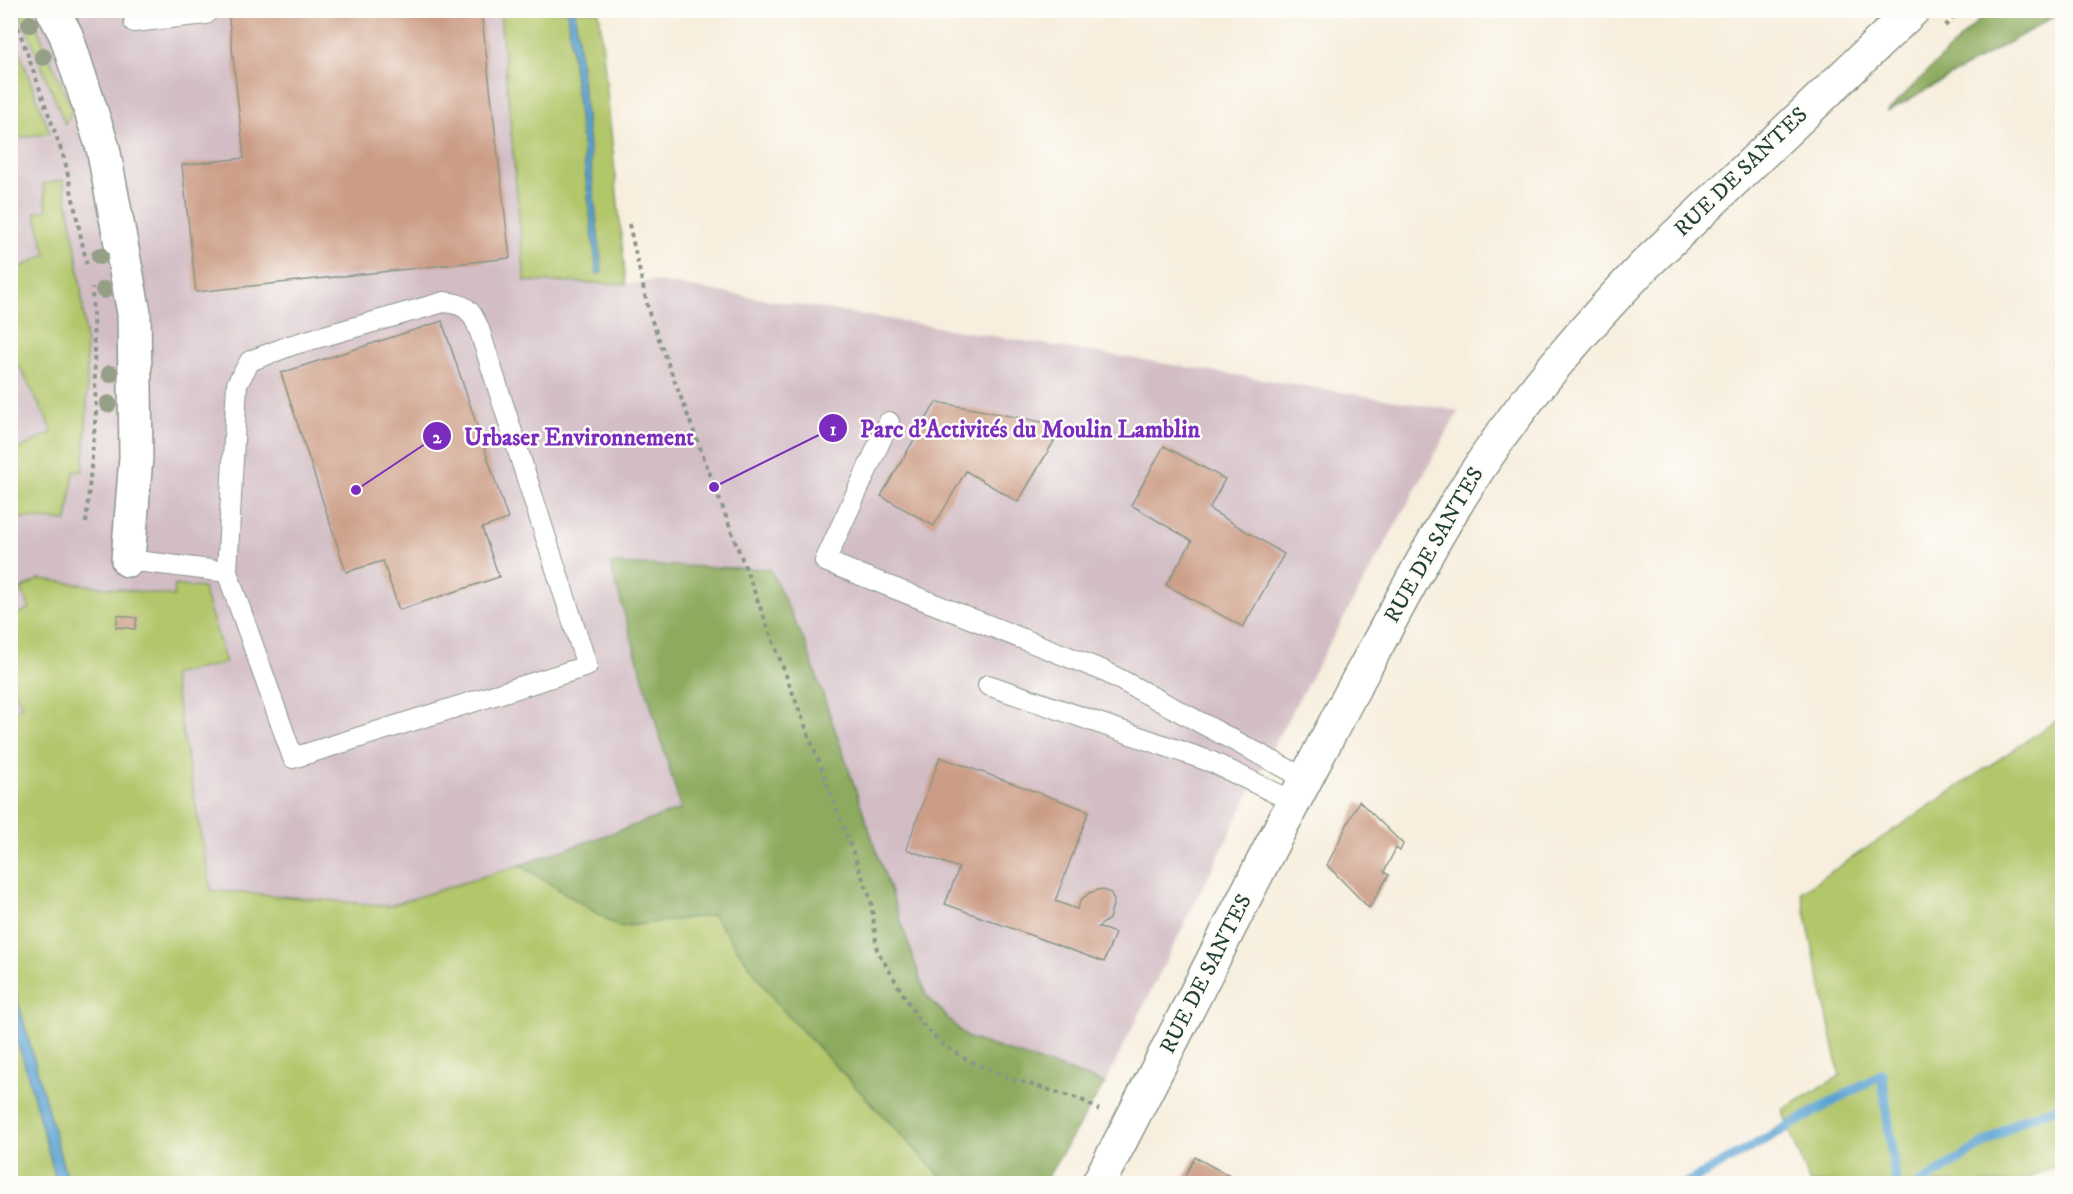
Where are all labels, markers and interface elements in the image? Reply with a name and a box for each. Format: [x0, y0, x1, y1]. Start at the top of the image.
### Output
street label: RUE DE SANTES [1669, 101, 1813, 243]
callout: Parc d'Activités du Moulin Lamblin [818, 407, 1212, 449]
callout: Urbaser Environnement [422, 415, 706, 457]
text: Parc d'Activités du Moulin Lamblin [860, 415, 1200, 445]
text: 1 [830, 419, 837, 441]
text: Urbaser Environnement [464, 423, 694, 453]
text: 2 [433, 427, 443, 449]
street label: RUE DE SANTES [1378, 462, 1490, 628]
street label: RUE DE SANTES [1154, 890, 1258, 1058]

